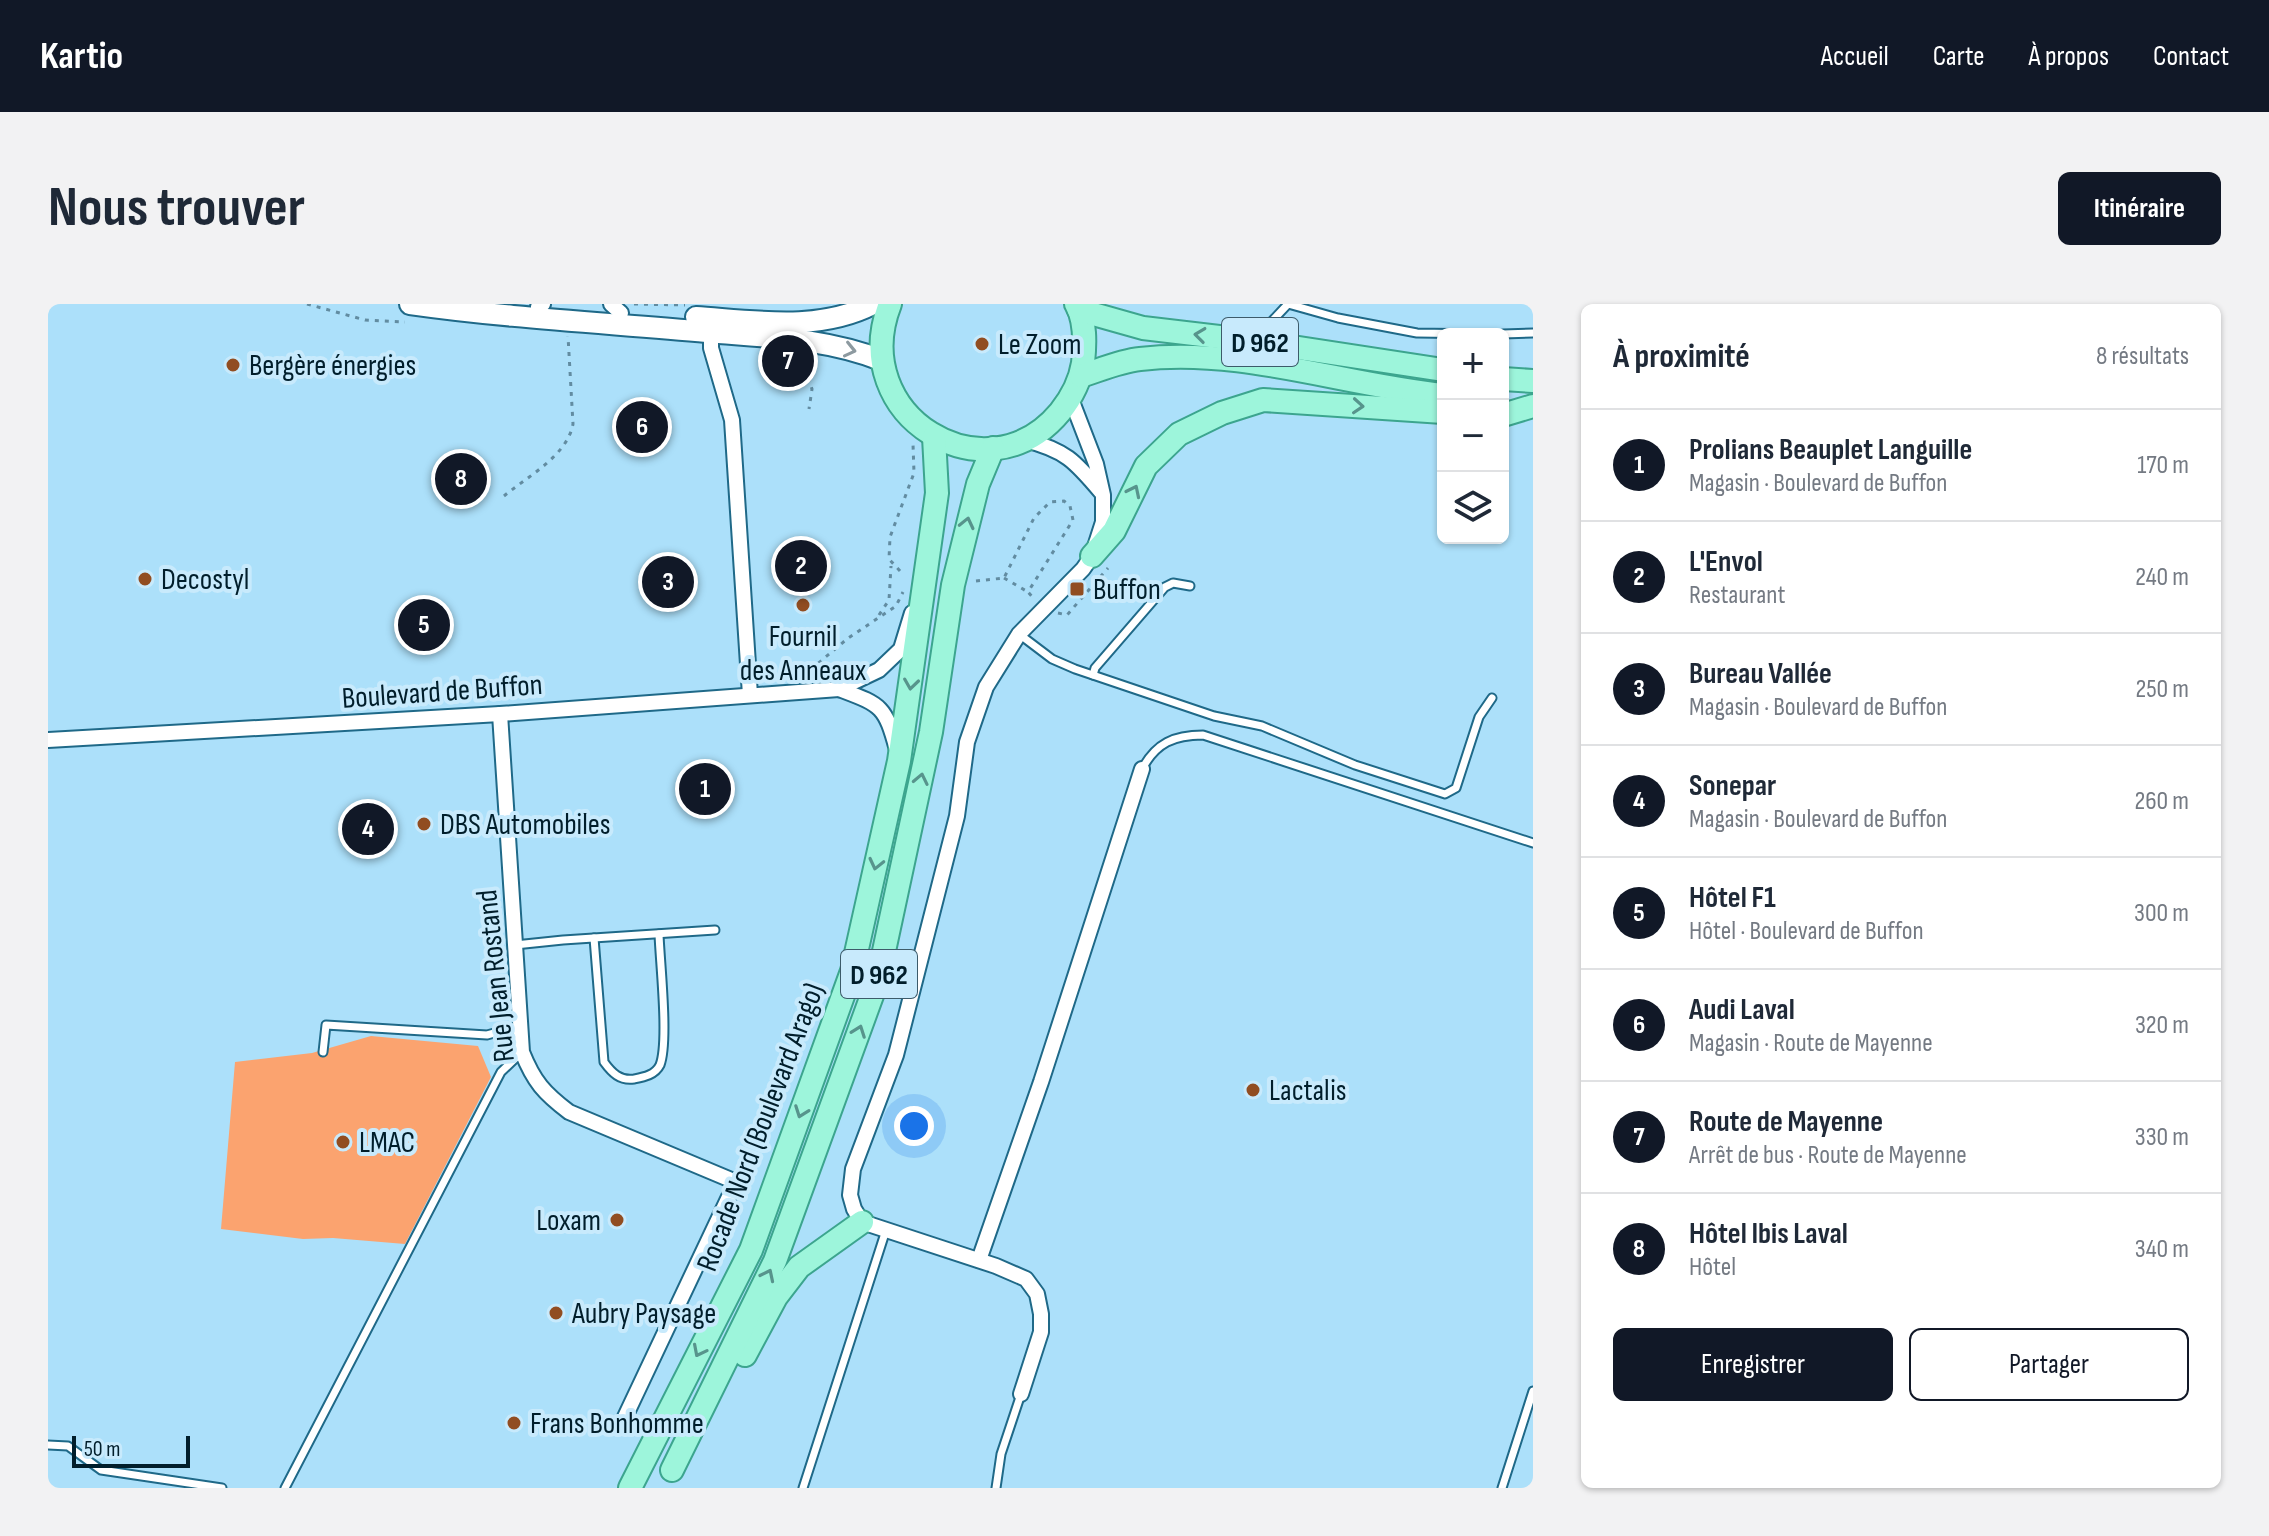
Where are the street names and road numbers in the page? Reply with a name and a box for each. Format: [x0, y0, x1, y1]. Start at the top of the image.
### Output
road number: D 962 [1222, 318, 1298, 366]
street label: Boulevard de Buffon [341, 667, 544, 717]
street label: Rue Jean Rostand [469, 888, 523, 1064]
road number: D 962 [841, 950, 917, 998]
street label: Rocade Nord (Boulevard Arago) [689, 978, 833, 1277]

